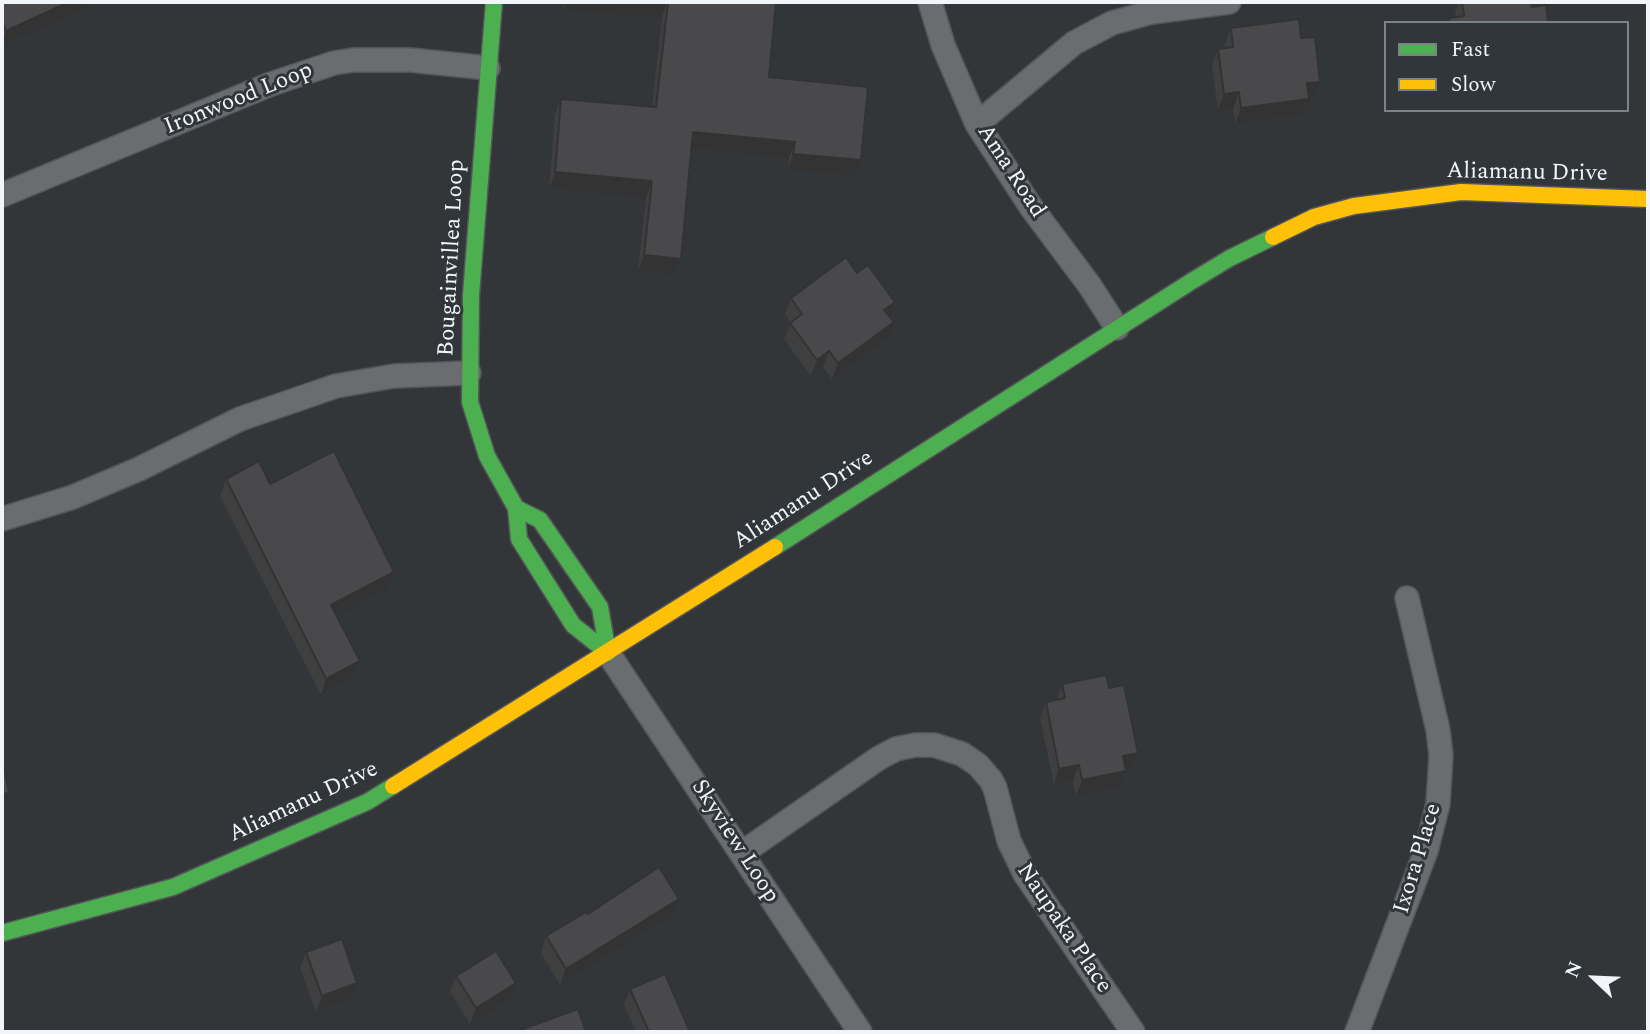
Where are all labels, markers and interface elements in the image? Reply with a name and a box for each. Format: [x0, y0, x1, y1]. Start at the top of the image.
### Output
legend [1384, 21, 1629, 112]
text: Fast [1451, 34, 1490, 66]
street label: Ironwood Loop [161, 58, 317, 142]
text: Slow [1451, 69, 1495, 101]
street label: Ama Road [970, 120, 1050, 224]
street label: Bougainvillea Loop [434, 159, 472, 357]
street label: Aliamanu Drive [1446, 159, 1608, 189]
street label: Aliamanu Drive [729, 445, 879, 557]
street label: Aliamanu Drive [225, 756, 383, 850]
street label: Skyview Loop [684, 775, 784, 909]
street label: Ixora Place [1389, 801, 1449, 917]
street label: Naupaka Place [1009, 859, 1117, 999]
north arrow [1559, 943, 1629, 1013]
text: N [1558, 957, 1591, 982]

